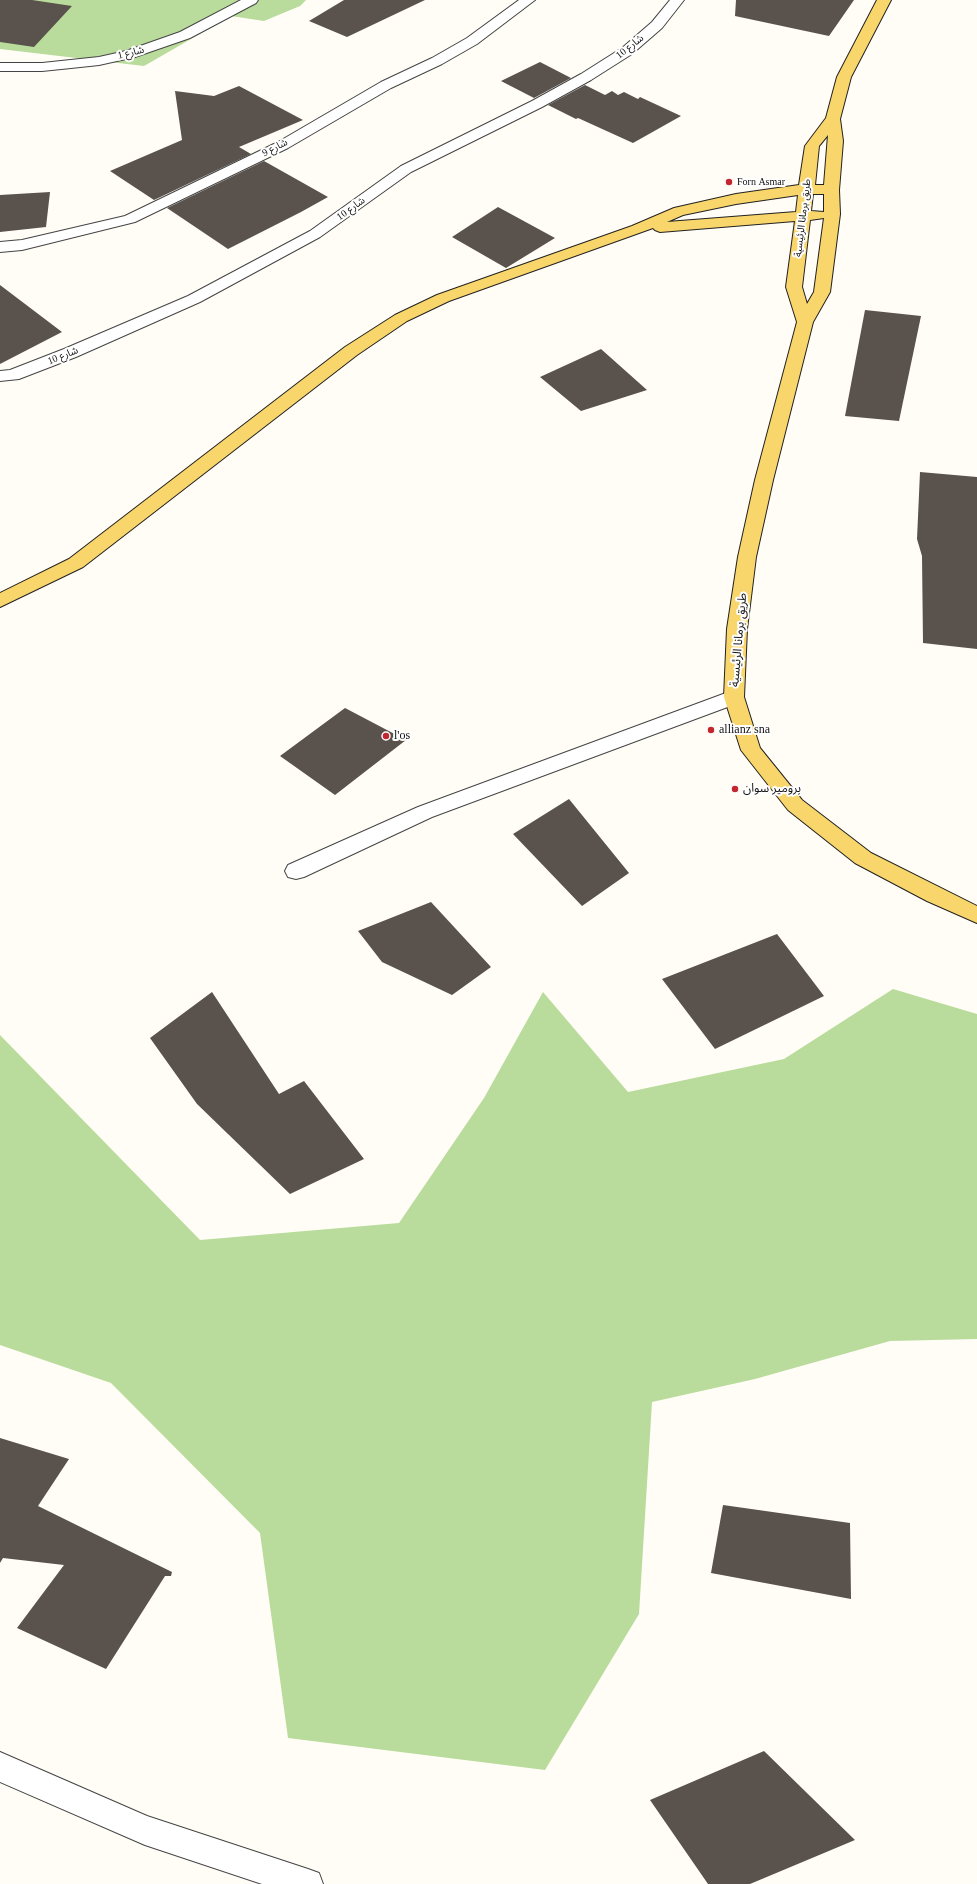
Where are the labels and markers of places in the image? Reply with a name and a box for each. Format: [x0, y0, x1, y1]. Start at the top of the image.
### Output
place label: Forn Asmar [737, 176, 785, 188]
marker: Forn Asmar [724, 177, 734, 187]
place label: allianz sna [719, 723, 770, 737]
marker: allianz sna [706, 725, 716, 735]
place label: l'os [394, 729, 410, 743]
marker: l'os [381, 731, 391, 741]
place label: برومير سوان [743, 782, 801, 796]
marker: برومير سوان [730, 784, 740, 794]

